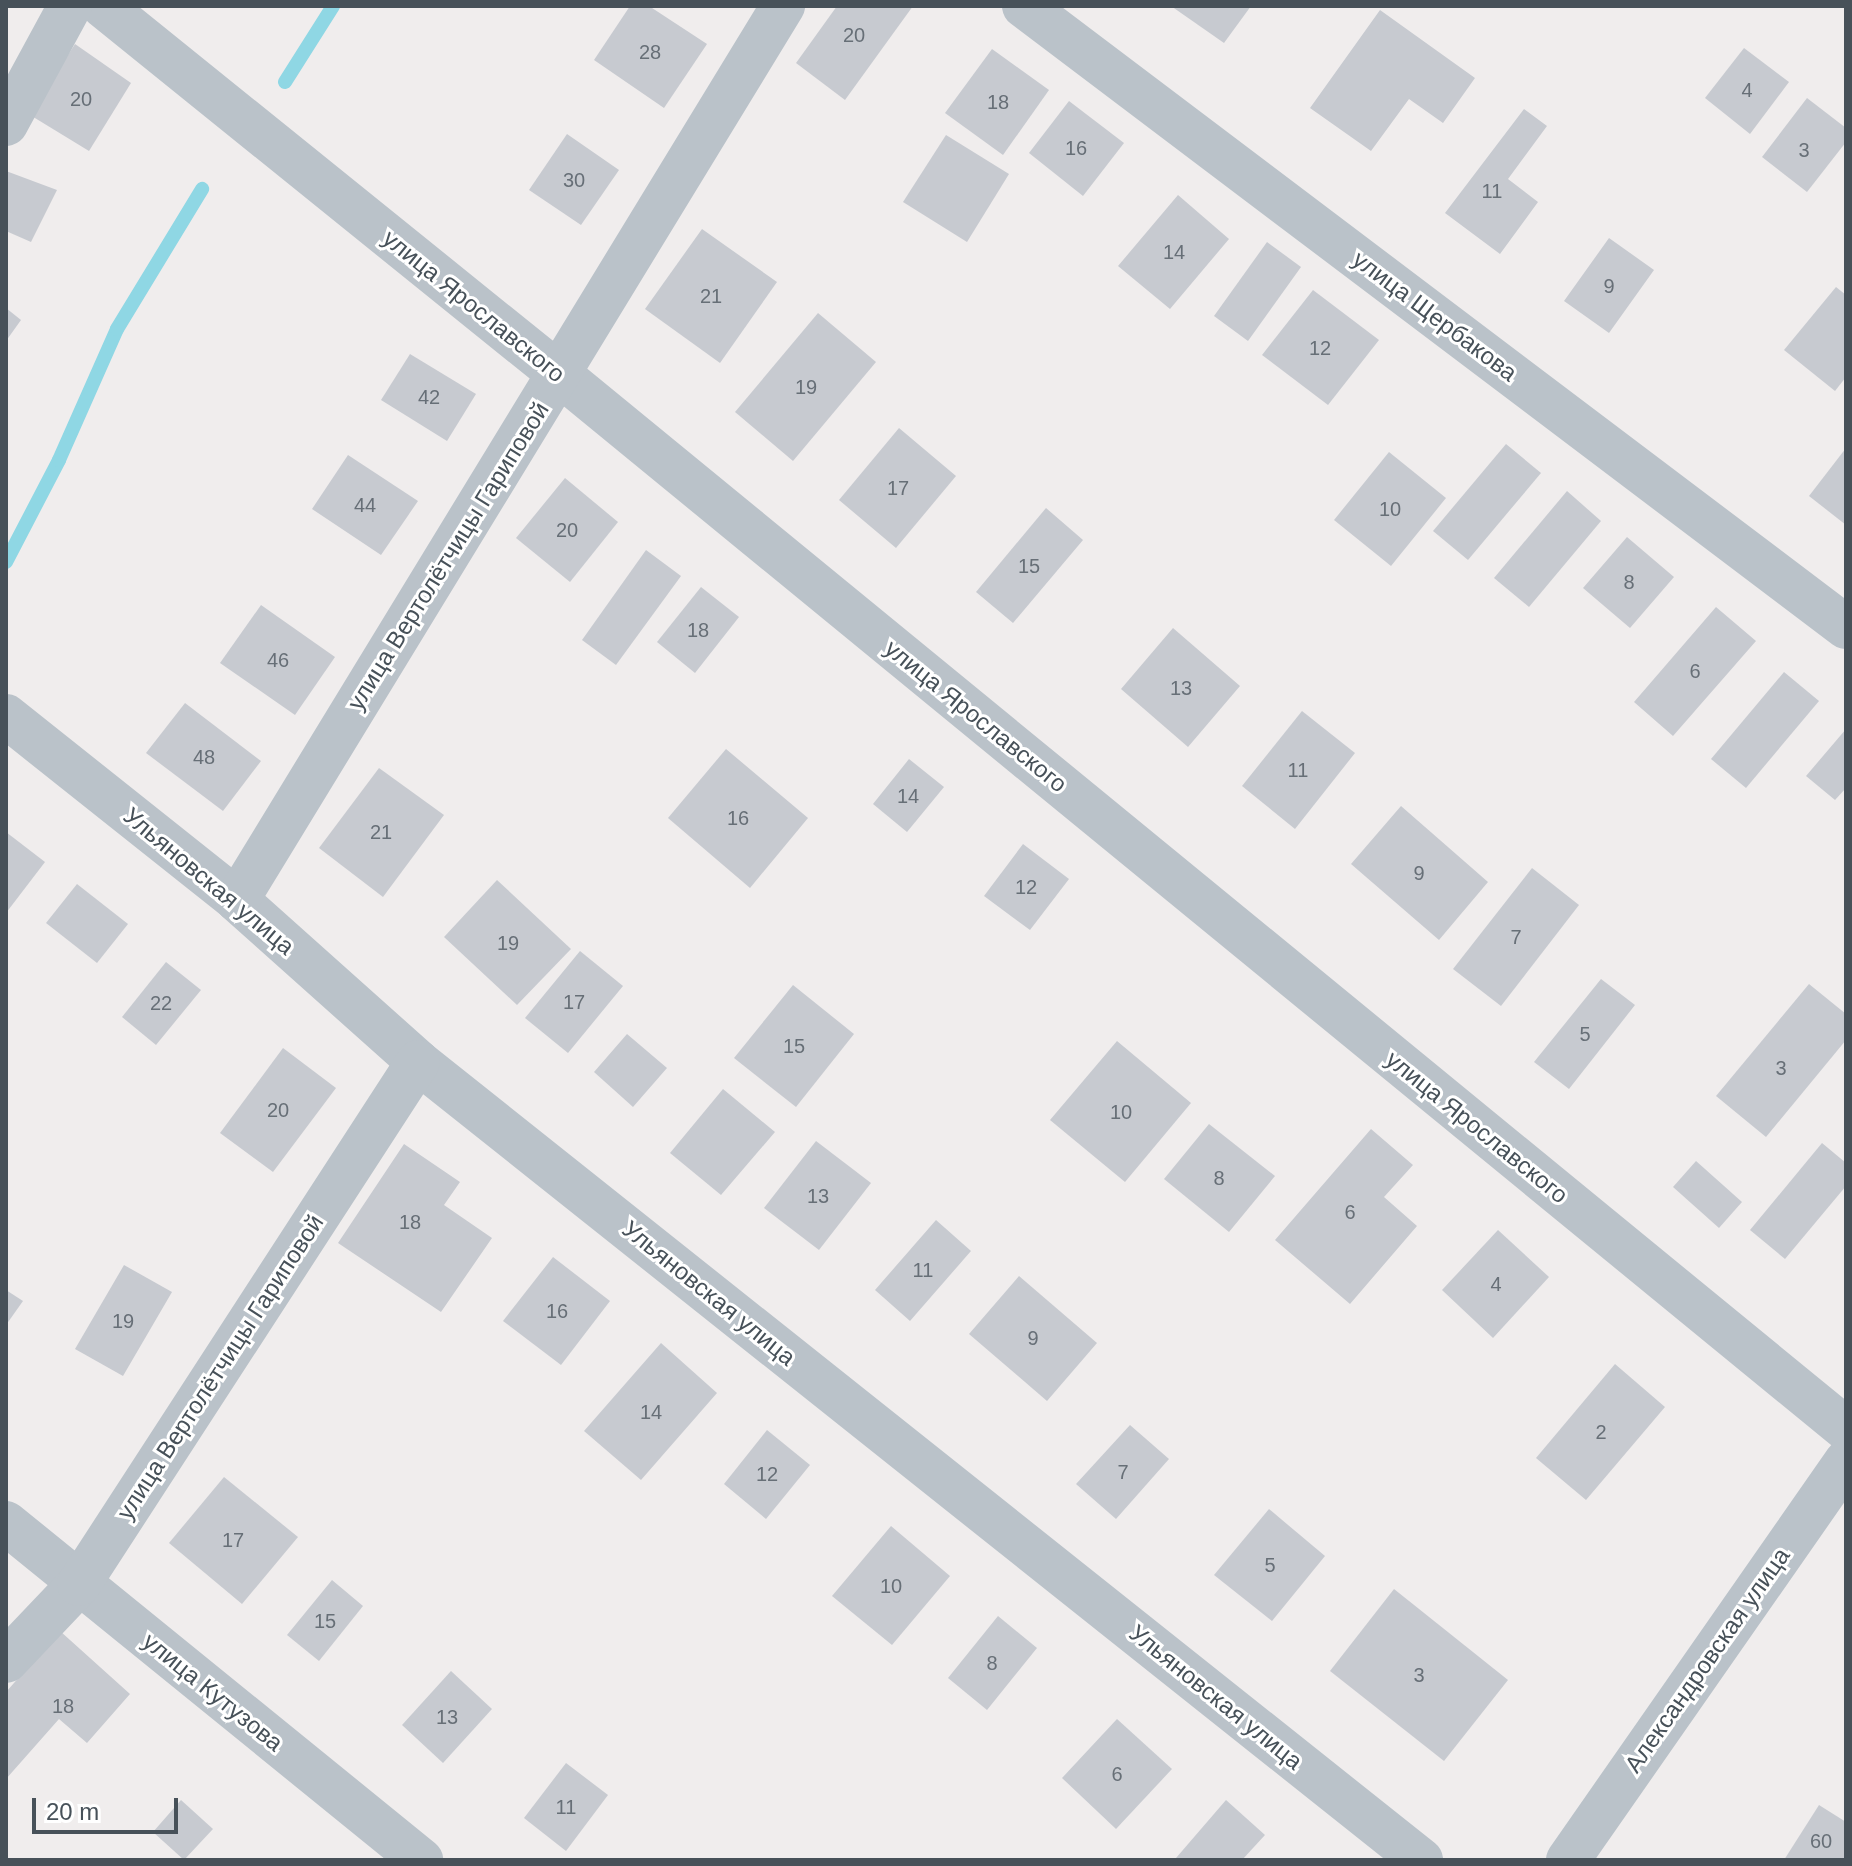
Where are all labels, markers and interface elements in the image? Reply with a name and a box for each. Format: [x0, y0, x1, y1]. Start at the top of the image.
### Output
house number: 20 [843, 23, 865, 47]
house number: 28 [639, 40, 661, 64]
house number: 4 [1741, 78, 1753, 102]
house number: 20 [70, 87, 92, 111]
house number: 18 [987, 90, 1009, 114]
house number: 16 [1065, 136, 1087, 160]
house number: 3 [1798, 138, 1810, 162]
house number: 30 [563, 168, 585, 192]
house number: 11 [1482, 179, 1502, 203]
street label: улица Ярославского [377, 224, 571, 388]
house number: 14 [1163, 240, 1185, 264]
street label: улица Щербакова [1347, 245, 1523, 387]
house number: 9 [1603, 274, 1615, 298]
house number: 21 [700, 284, 722, 308]
house number: 12 [1309, 336, 1331, 360]
house number: 19 [795, 375, 817, 399]
house number: 42 [418, 385, 440, 409]
street label: улица Вертолётчицы Гариповой [341, 397, 555, 715]
house number: 17 [887, 476, 909, 500]
house number: 44 [354, 493, 376, 517]
house number: 10 [1379, 497, 1401, 521]
house number: 20 [556, 518, 578, 542]
house number: 15 [1018, 554, 1040, 578]
house number: 8 [1623, 570, 1635, 594]
house number: 18 [687, 618, 709, 642]
street label: улица Ярославского [879, 634, 1073, 798]
house number: 46 [267, 648, 289, 672]
house number: 6 [1689, 659, 1701, 683]
house number: 13 [1170, 676, 1192, 700]
house number: 48 [193, 745, 215, 769]
house number: 11 [1288, 758, 1308, 782]
house number: 14 [897, 784, 919, 808]
street label: Ульяновская улица [118, 801, 300, 961]
house number: 16 [727, 806, 749, 830]
house number: 21 [370, 820, 392, 844]
house number: 9 [1413, 861, 1425, 885]
house number: 12 [1015, 875, 1037, 899]
house number: 7 [1510, 925, 1522, 949]
house number: 19 [497, 931, 519, 955]
house number: 17 [563, 990, 585, 1014]
house number: 22 [150, 991, 172, 1015]
house number: 5 [1579, 1022, 1591, 1046]
house number: 15 [783, 1034, 805, 1058]
street label: улица Ярославского [1380, 1045, 1574, 1209]
house number: 3 [1775, 1056, 1787, 1080]
house number: 20 [267, 1098, 289, 1122]
house number: 10 [1110, 1100, 1132, 1124]
house number: 8 [1213, 1166, 1225, 1190]
house number: 13 [807, 1184, 829, 1208]
house number: 6 [1344, 1200, 1356, 1224]
street label: улица Вертолётчицы Гариповой [111, 1209, 329, 1525]
house number: 18 [399, 1210, 421, 1234]
street label: Ульяновская улица [617, 1214, 801, 1372]
house number: 11 [913, 1258, 933, 1282]
house number: 4 [1490, 1272, 1502, 1296]
house number: 16 [546, 1299, 568, 1323]
house number: 19 [112, 1309, 134, 1333]
house number: 9 [1027, 1326, 1039, 1350]
house number: 14 [640, 1400, 662, 1424]
house number: 2 [1595, 1420, 1607, 1444]
house number: 7 [1117, 1460, 1129, 1484]
house number: 12 [756, 1462, 778, 1486]
house number: 17 [222, 1528, 244, 1552]
street label: Александровская улица [1618, 1542, 1796, 1778]
house number: 5 [1264, 1553, 1276, 1577]
house number: 10 [880, 1574, 902, 1598]
house number: 15 [314, 1609, 336, 1633]
street label: Ульяновская улица [1124, 1618, 1308, 1776]
street label: улица Кутузова [137, 1627, 289, 1757]
house number: 8 [986, 1651, 998, 1675]
house number: 3 [1413, 1663, 1425, 1687]
house number: 18 [52, 1694, 74, 1718]
house number: 13 [436, 1705, 458, 1729]
house number: 6 [1111, 1762, 1123, 1786]
scale bar [36, 1782, 182, 1832]
house number: 11 [556, 1795, 576, 1819]
text: 20 m [46, 1798, 99, 1825]
house number: 60 [1810, 1829, 1832, 1853]

